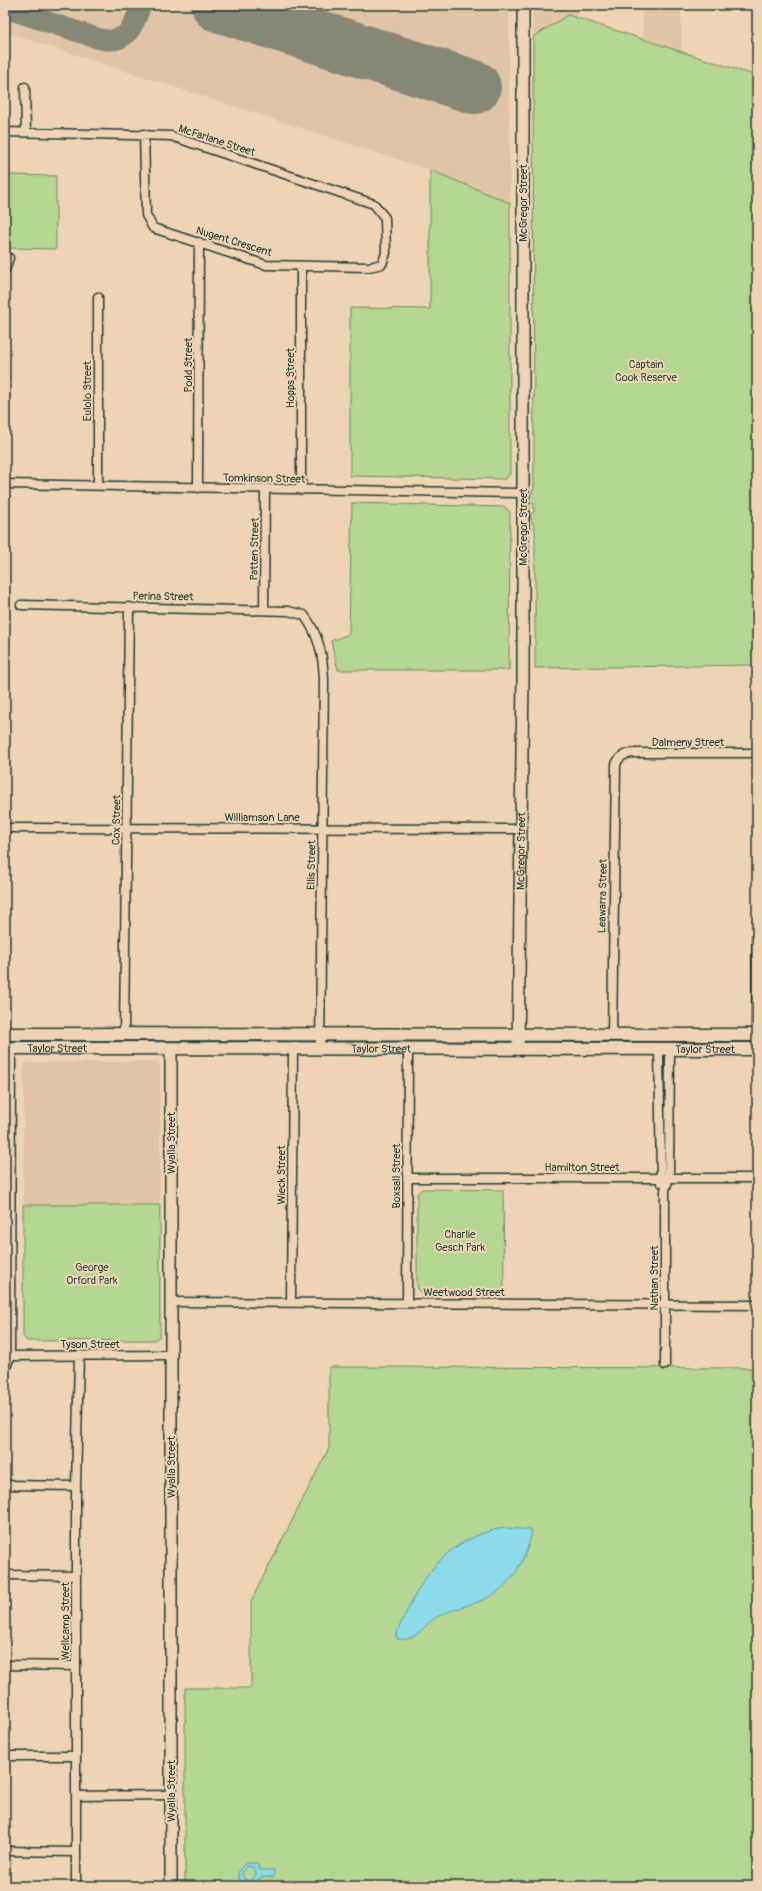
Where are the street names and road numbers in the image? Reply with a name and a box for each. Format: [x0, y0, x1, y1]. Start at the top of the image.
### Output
street label: McFarlane Street [177, 122, 257, 159]
street label: McGregor Street [517, 164, 530, 242]
street label: Nugent Crescent [194, 224, 274, 259]
street label: Podd Street [182, 337, 195, 393]
street label: Hopps Street [284, 347, 297, 408]
street label: Eulolo Street [81, 360, 94, 421]
street label: Tomkinson Street [223, 471, 306, 486]
street label: McGregor Street [517, 488, 530, 566]
street label: Patten Street [247, 517, 262, 581]
street label: Perina Street [132, 589, 194, 604]
street label: Dalmeny Street [652, 736, 725, 749]
street label: Cox Street [110, 794, 123, 845]
street label: Williamson Lane [224, 811, 300, 824]
street label: McGregor Street [514, 812, 528, 890]
street label: Ellis Street [305, 839, 318, 890]
street label: Leawarra Street [595, 858, 610, 933]
street label: Taylor Street [27, 1042, 88, 1055]
street label: Taylor Street [351, 1042, 412, 1056]
street label: Taylor Street [675, 1043, 736, 1056]
street label: Wyalla Street [165, 1112, 178, 1174]
street label: Boxsall Street [390, 1143, 403, 1209]
street label: Wieck Street [275, 1145, 288, 1205]
street label: Hamilton Street [544, 1161, 620, 1174]
street label: Nathan Street [648, 1245, 661, 1311]
street label: Weetwood Street [423, 1286, 505, 1299]
street label: Tyson Street [60, 1338, 120, 1351]
street label: Wyalla Street [165, 1436, 178, 1498]
street label: Wellcamp Street [59, 1581, 72, 1660]
street label: Wyalla Street [165, 1760, 178, 1822]

